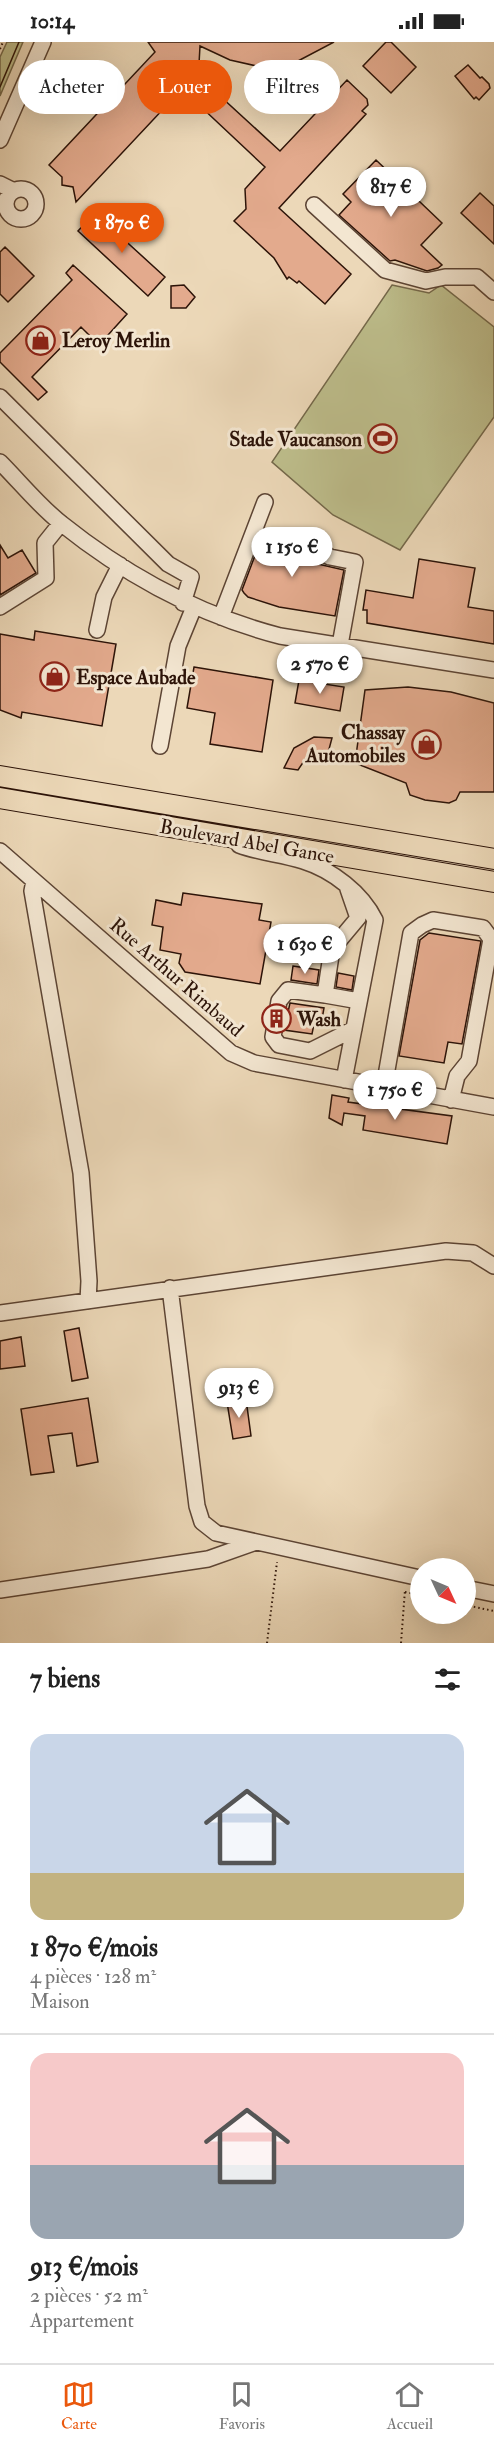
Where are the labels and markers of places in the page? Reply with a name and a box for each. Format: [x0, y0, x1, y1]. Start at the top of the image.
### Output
pin: 817 € [349, 167, 433, 218]
pin: 1 870 € [67, 203, 177, 254]
shop icon: Leroy Merlin [25, 324, 57, 356]
place label: Leroy Merlin [62, 328, 171, 354]
sports icon: Stade Vaucanson [367, 423, 399, 455]
place label: Stade Vaucanson [229, 427, 363, 452]
pin: 1 150 € [237, 527, 347, 578]
pin: 2 570 € [265, 644, 375, 695]
shop icon: Espace Aubade [39, 661, 71, 693]
place label: Espace Aubade [76, 665, 196, 691]
place label: Chassay Automobiles [305, 720, 406, 768]
shop icon: Chassay Automobiles [410, 728, 442, 760]
pin: 1 630 € [250, 924, 360, 975]
building icon: Wash [260, 1003, 292, 1035]
place label: Wash [296, 1007, 342, 1032]
pin: 1 750 € [340, 1070, 450, 1121]
pin: 913 € [197, 1368, 281, 1419]

